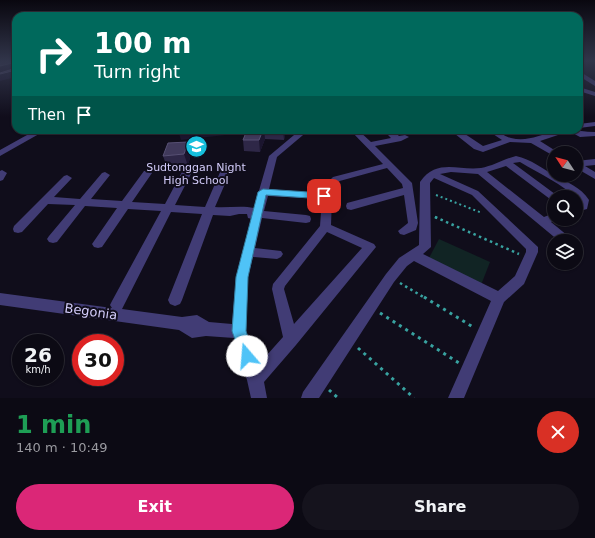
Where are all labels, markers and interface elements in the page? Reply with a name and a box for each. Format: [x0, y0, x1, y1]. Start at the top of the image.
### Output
text: 100 m [94, 27, 191, 60]
icon: right [28, 28, 80, 80]
text: Turn right [94, 61, 180, 82]
icon: arrive [73, 104, 95, 126]
text: Then [28, 106, 65, 124]
school or university icon: Sudtonggan Night High School [183, 134, 209, 160]
north arrow [547, 146, 583, 182]
map controls [547, 146, 583, 270]
place label: Sudtonggan Night High School [146, 161, 247, 187]
pin [307, 179, 341, 213]
icon: arrive [313, 185, 335, 207]
button: search [547, 190, 583, 226]
button: layers [547, 234, 583, 270]
street label: Begonia [64, 300, 118, 323]
speed limit sign: 30 [72, 334, 124, 386]
position arrow [226, 335, 268, 377]
text: 26 [24, 343, 52, 367]
text: km/h [25, 364, 51, 375]
text: 1 min [16, 411, 91, 439]
button: close [537, 411, 579, 453]
text: 140 m · 10:49 [16, 440, 107, 455]
button: Exit [16, 484, 294, 530]
button: Share [302, 484, 579, 530]

